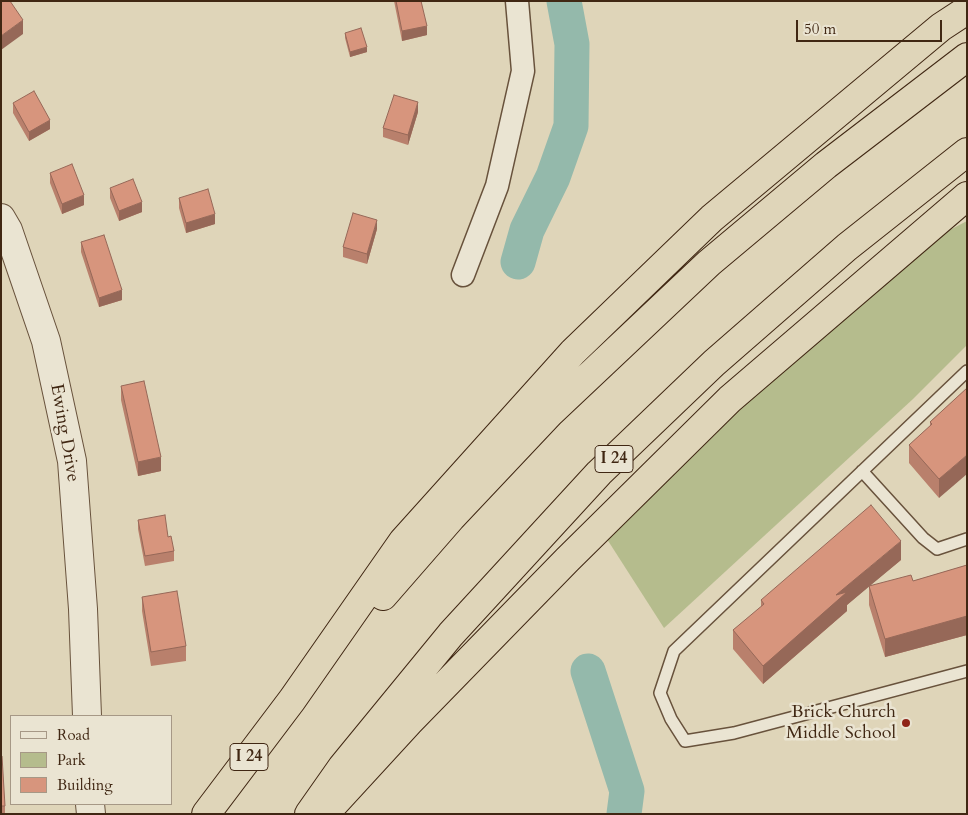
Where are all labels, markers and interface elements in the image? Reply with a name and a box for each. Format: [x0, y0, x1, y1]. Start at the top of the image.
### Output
scale bar [798, 10, 944, 42]
text: 50 m [804, 19, 836, 39]
street label: Ewing Drive [45, 382, 83, 484]
road number: I 24 [595, 446, 633, 472]
place label: Brick Church Middle School [786, 702, 896, 744]
legend [10, 715, 172, 805]
marker: Brick Church Middle School [900, 717, 912, 729]
text: Road [57, 725, 90, 745]
road number: I 24 [230, 744, 268, 770]
text: Park [57, 750, 86, 770]
text: Building [57, 775, 113, 795]

